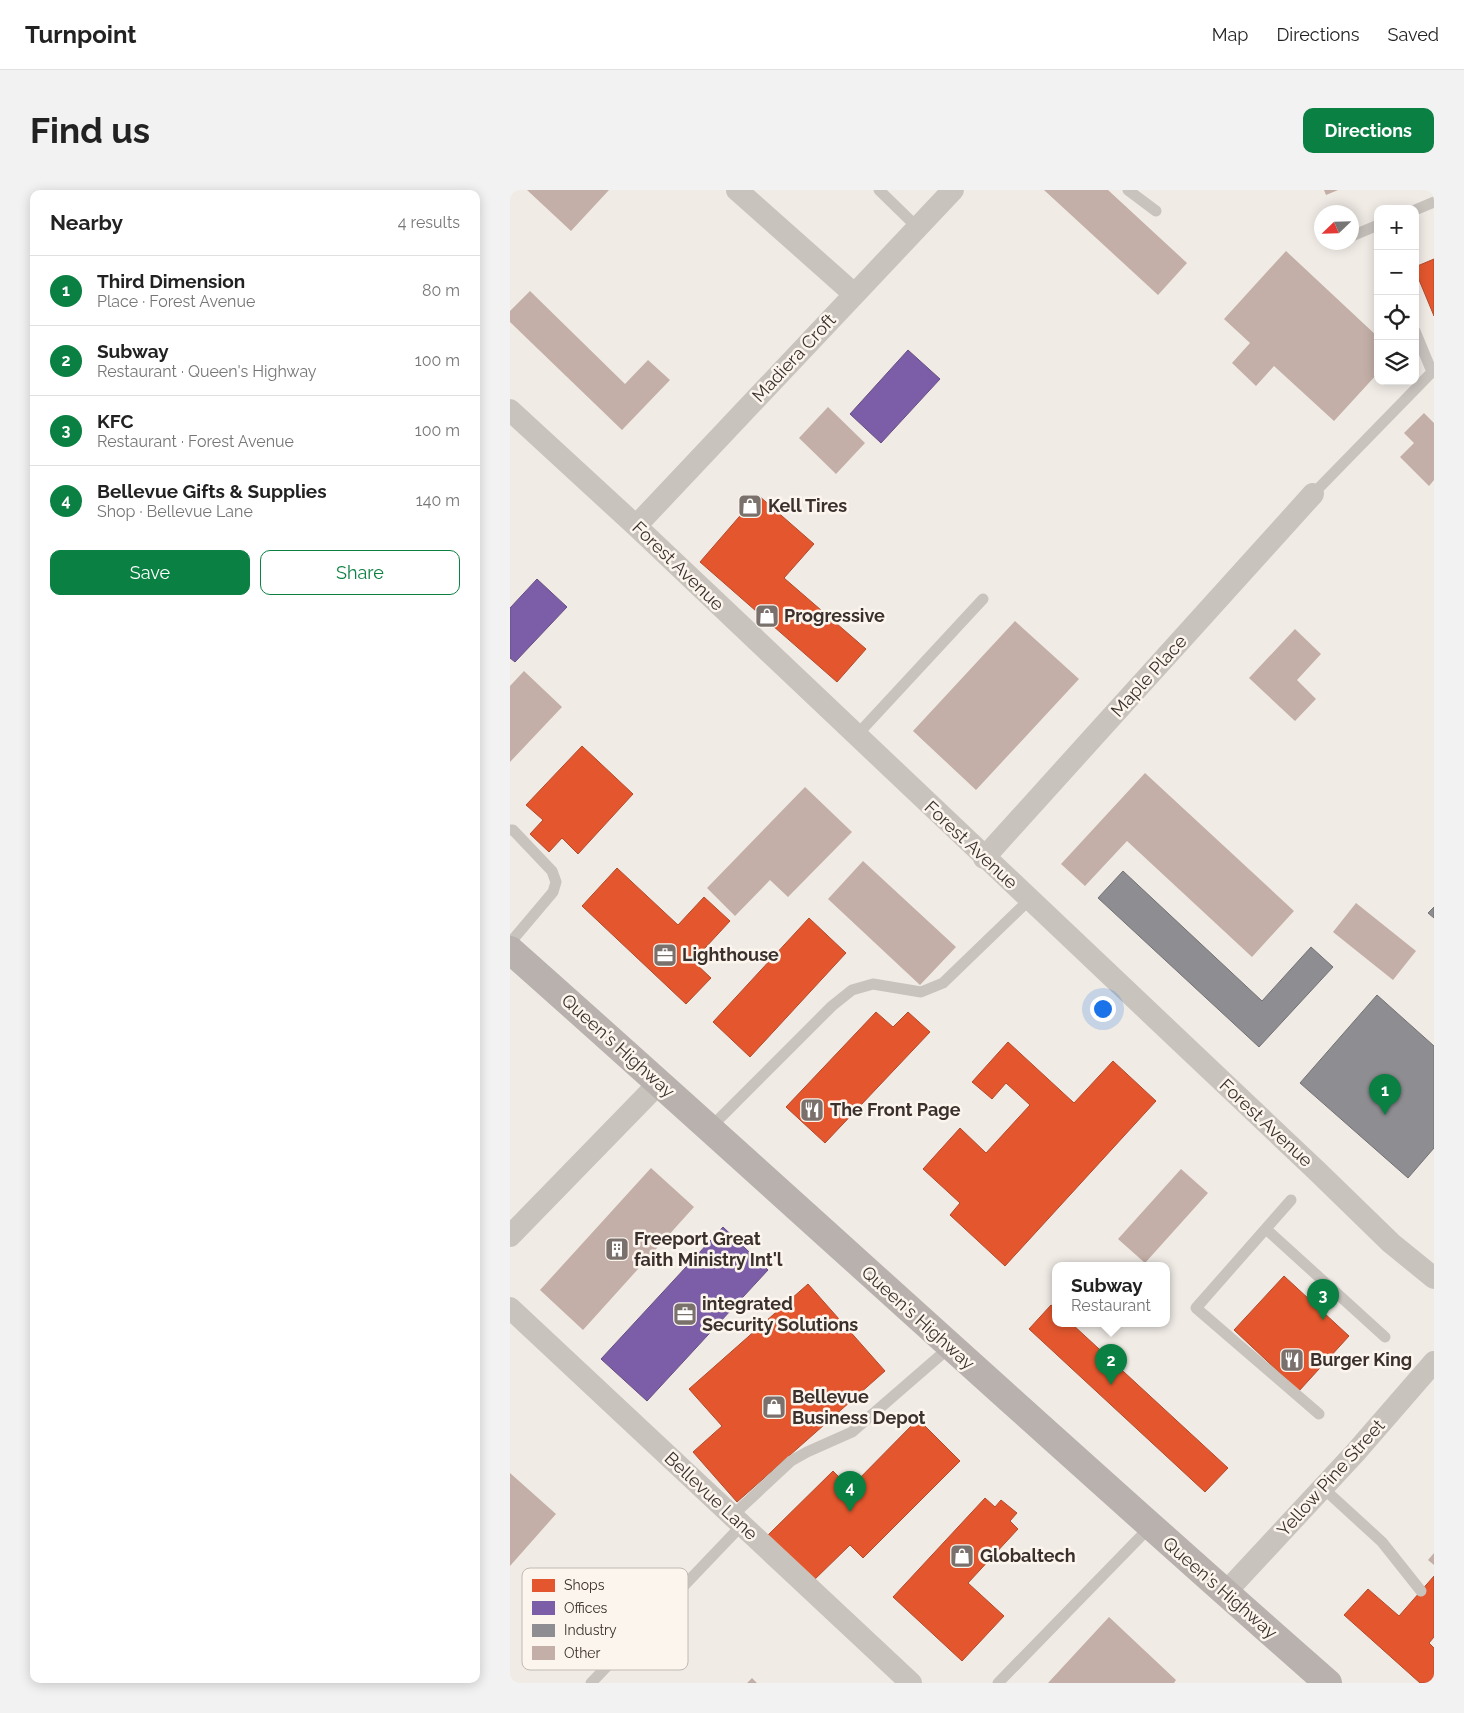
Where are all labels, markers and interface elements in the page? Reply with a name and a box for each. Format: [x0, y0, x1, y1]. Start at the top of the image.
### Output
text: Turnpoint [25, 20, 137, 49]
text: Map [1212, 24, 1248, 45]
text: Directions [1276, 24, 1360, 45]
text: Saved [1388, 24, 1439, 45]
button: Directions [1303, 108, 1434, 153]
text: Find us [30, 110, 150, 151]
north arrow [1314, 205, 1359, 250]
map controls [1374, 205, 1419, 385]
button: + [1374, 205, 1419, 250]
text: Nearby [50, 210, 123, 235]
text: 4 results [398, 213, 460, 232]
button: − [1374, 250, 1419, 295]
text: Third Dimension [97, 270, 245, 292]
text: 1 [62, 281, 70, 300]
text: 80 m [422, 281, 460, 300]
text: Place · Forest Avenue [97, 292, 255, 311]
button: locate [1374, 295, 1419, 340]
street label: Madiera Croft [747, 309, 840, 406]
text: Subway [97, 340, 169, 362]
button: layers [1374, 340, 1419, 385]
text: 2 [61, 351, 71, 370]
text: 100 m [415, 351, 460, 370]
text: Restaurant · Queen's Highway [97, 362, 317, 381]
text: KFC [97, 410, 133, 432]
text: 3 [62, 421, 70, 440]
text: 100 m [415, 421, 460, 440]
text: Restaurant · Forest Avenue [97, 432, 294, 451]
text: Bellevue Gifts & Supplies [97, 480, 327, 502]
text: 4 [61, 491, 71, 510]
text: 140 m [416, 491, 460, 510]
shop icon: Kell Tires [737, 493, 763, 519]
place label: Kell Tires [768, 495, 847, 516]
text: Shop · Bellevue Lane [97, 502, 253, 521]
street label: Forest Avenue [628, 517, 729, 615]
button: Save [50, 550, 250, 595]
button: Share [260, 550, 460, 595]
shop icon: Progressive [754, 603, 780, 629]
place label: Progressive [784, 605, 885, 626]
street label: Maple Place [1106, 630, 1191, 721]
street label: Forest Avenue [921, 796, 1022, 893]
office icon: Lighthouse [652, 942, 678, 968]
place label: Lighthouse [682, 944, 779, 965]
street label: Queen's Highway [558, 989, 679, 1102]
your location [1090, 996, 1116, 1022]
street label: Forest Avenue [1216, 1074, 1317, 1171]
pin: 1 [1369, 1074, 1401, 1115]
restaurant icon: The Front Page [799, 1097, 825, 1123]
place label: The Front Page [830, 1099, 961, 1120]
place label: Freeport Great faith Ministry Int'l [634, 1228, 783, 1270]
building icon: Freeport Great faith Ministry Int'l [604, 1236, 630, 1262]
street label: Queen's Highway [858, 1261, 979, 1374]
popup [1052, 1262, 1170, 1327]
text: Subway [1071, 1274, 1143, 1296]
pin: 3 [1307, 1279, 1339, 1320]
place label: integrated Security Solutions [702, 1293, 858, 1335]
text: Restaurant [1071, 1296, 1151, 1315]
office icon: integrated Security Solutions [672, 1301, 698, 1327]
pin: 2 [1095, 1344, 1127, 1385]
restaurant icon: Burger King [1279, 1347, 1305, 1373]
place label: Burger King [1310, 1349, 1412, 1370]
place label: Bellevue Business Depot [792, 1386, 925, 1428]
shop icon: Bellevue Business Depot [761, 1394, 787, 1420]
street label: Yellow Pine Street [1273, 1415, 1389, 1541]
street label: Bellevue Lane [660, 1447, 763, 1544]
pin: 4 [834, 1471, 866, 1512]
street label: Queen's Highway [1159, 1532, 1282, 1643]
shop icon: Globaltech [949, 1543, 975, 1569]
place label: Globaltech [980, 1545, 1076, 1566]
legend [522, 1568, 688, 1670]
text: Shops [564, 1577, 605, 1593]
text: Offices [564, 1600, 608, 1616]
text: Industry [564, 1622, 617, 1638]
text: Other [564, 1645, 601, 1661]

